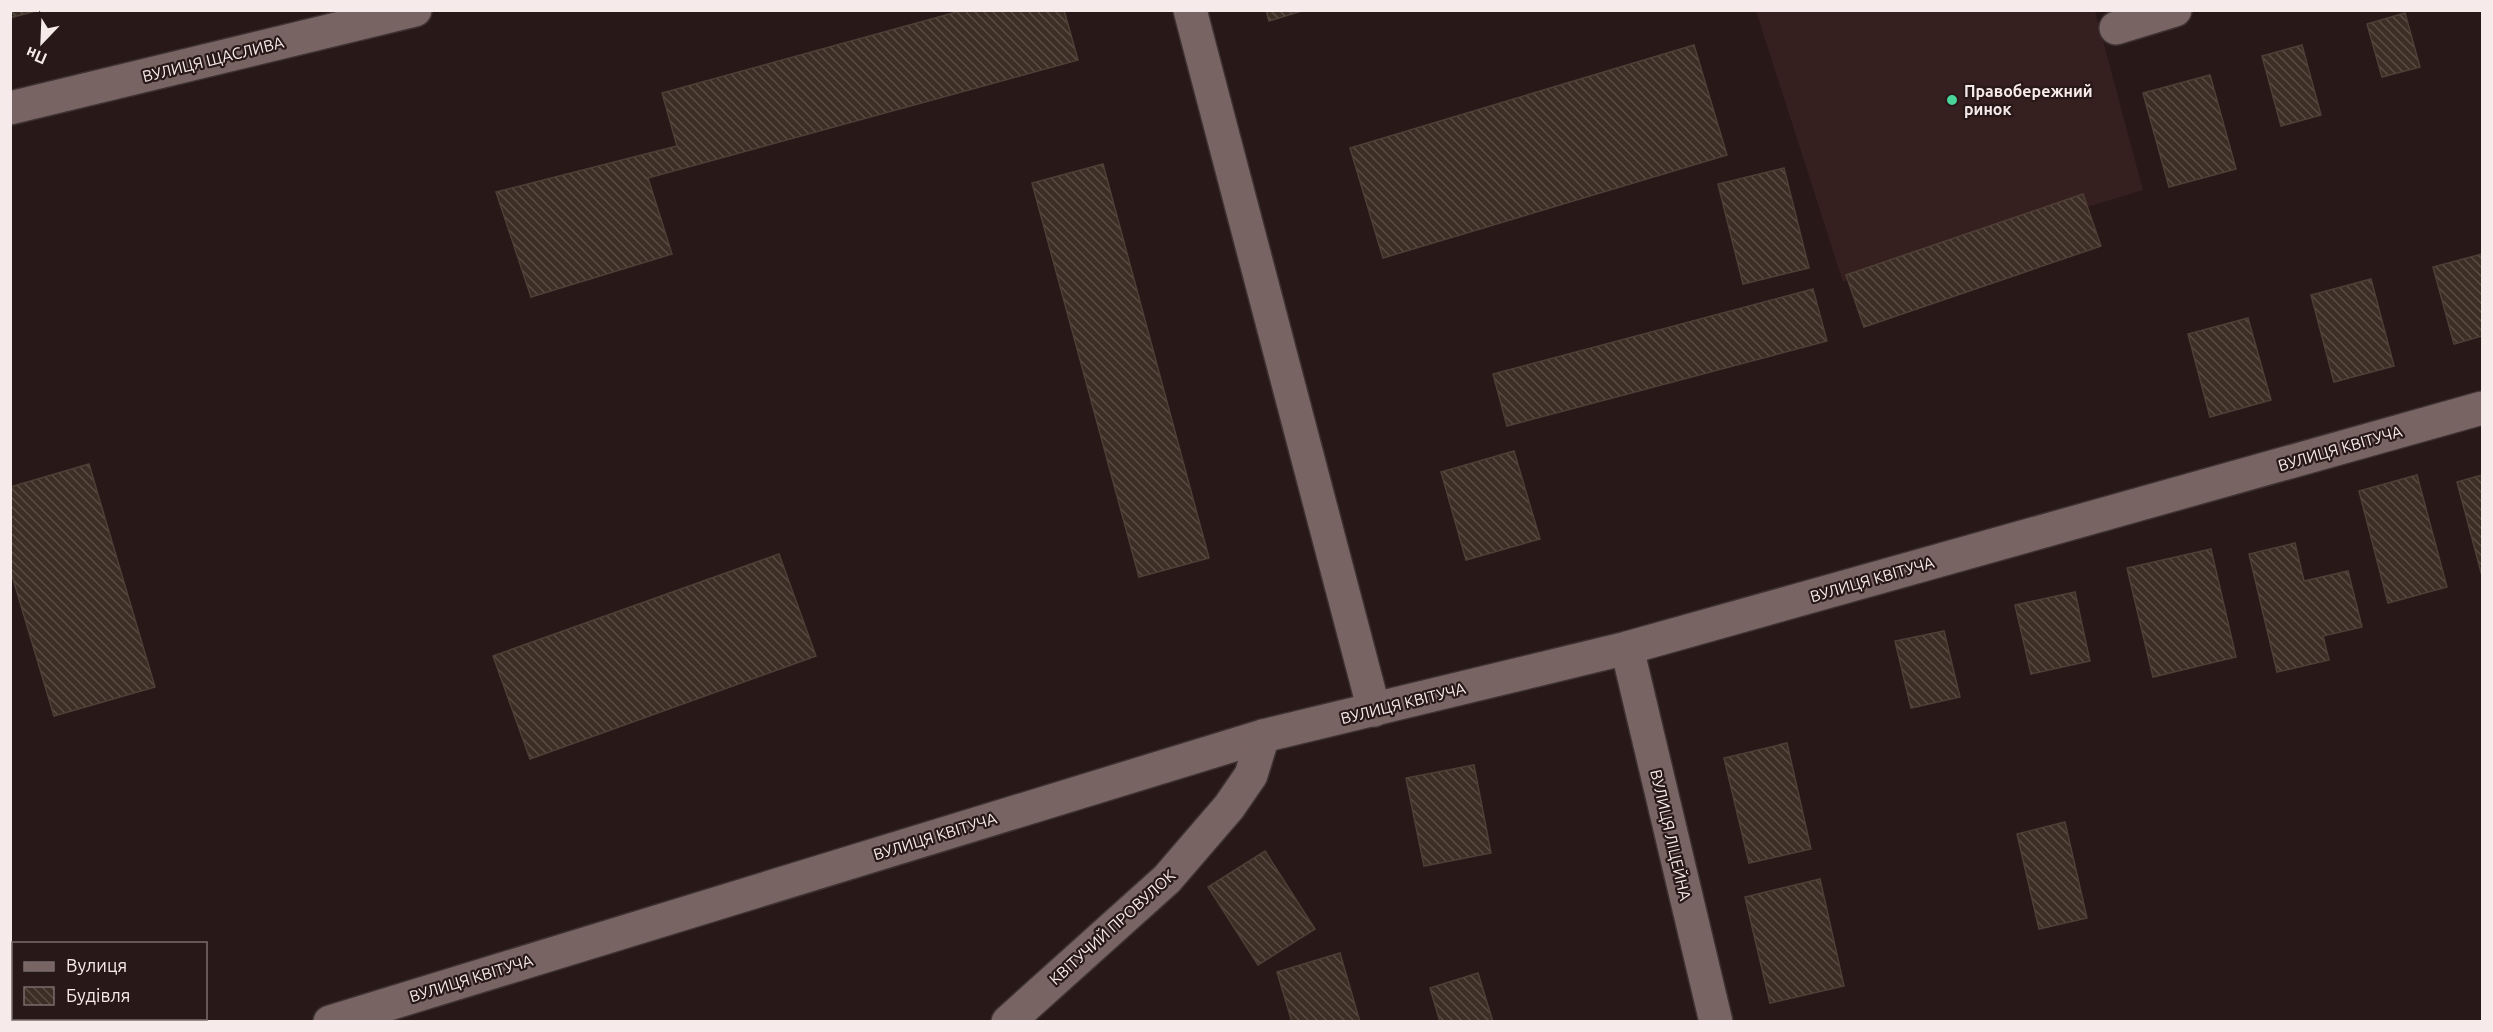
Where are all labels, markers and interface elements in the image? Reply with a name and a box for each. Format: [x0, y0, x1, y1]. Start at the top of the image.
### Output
north arrow [12, 12, 72, 72]
street label: ВУЛИЦЯ ЩАСЛИВА [140, 33, 286, 85]
text: Пн [23, 43, 49, 68]
place label: Правобережний ринок [1964, 82, 2093, 118]
marker: Правобережний ринок [1945, 93, 1959, 107]
street label: ВУЛИЦЯ КВІТУЧА [2276, 422, 2405, 474]
street label: ВУЛИЦЯ КВІТУЧА [1808, 553, 1937, 605]
street label: ВУЛИЦЯ КВІТУЧА [1339, 679, 1468, 727]
street label: ВУЛИЦЯ ЛІЦЕЙНА [1647, 767, 1696, 903]
street label: ВУЛИЦЯ КВІТУЧА [871, 809, 999, 863]
street label: КВІТУЧИЙ ПРОВУЛОК [1045, 865, 1179, 988]
legend [12, 942, 207, 1020]
street label: ВУЛИЦЯ КВІТУЧА [407, 951, 535, 1005]
text: Вулиця [66, 955, 127, 975]
text: Будівля [66, 985, 131, 1005]

